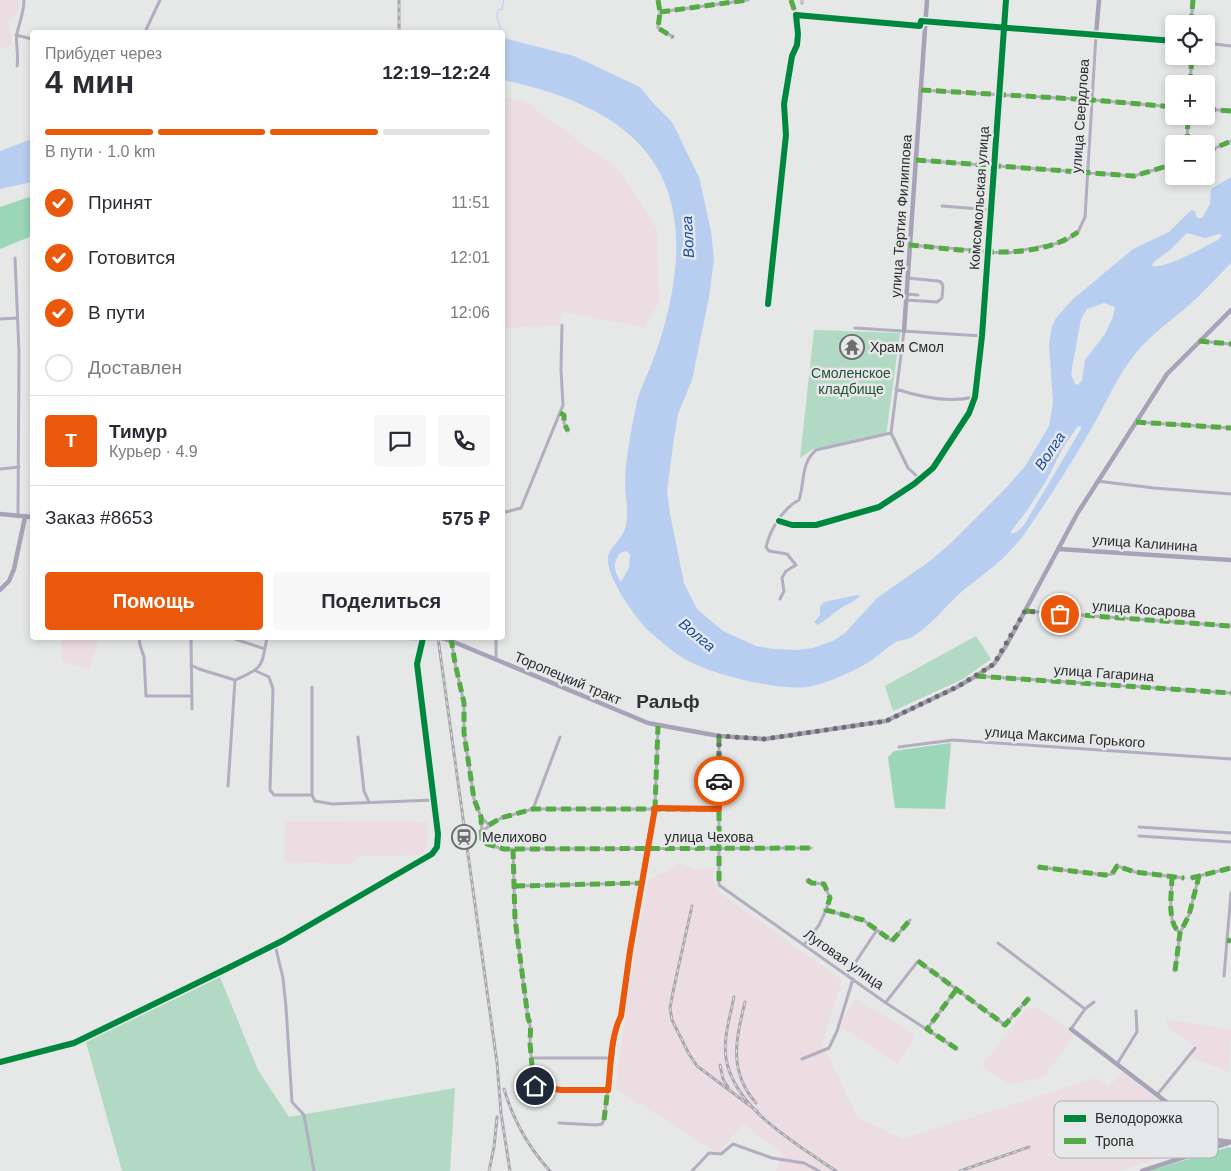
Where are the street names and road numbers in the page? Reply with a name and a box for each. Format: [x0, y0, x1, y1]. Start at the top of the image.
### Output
street label: улица Свердлова [1068, 58, 1092, 174]
street label: Комсомольская улица [966, 125, 992, 271]
street label: улица Тертия Филиппова [887, 134, 915, 298]
street label: улица Калинина [1092, 531, 1198, 555]
street label: улица Косарова [1092, 597, 1197, 621]
street label: Торопецкий тракт [512, 648, 624, 708]
street label: улица Гагарина [1053, 662, 1155, 685]
street label: улица Максима Горького [984, 723, 1146, 751]
street label: улица Чехова [665, 829, 754, 845]
street label: Луговая улица [801, 926, 887, 993]

